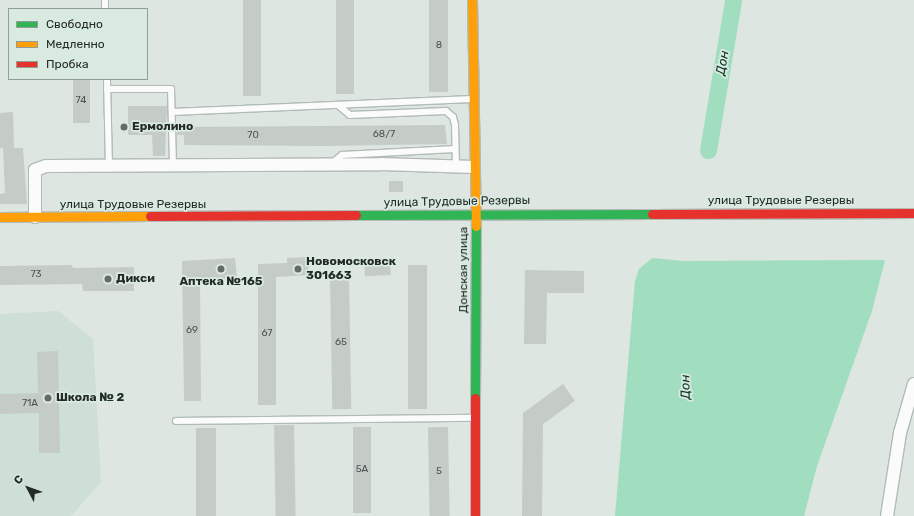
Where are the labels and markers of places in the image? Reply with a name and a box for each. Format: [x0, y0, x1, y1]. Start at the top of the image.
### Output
place label: Ермолино [132, 120, 193, 134]
marker: Ермолино [119, 122, 129, 132]
place label: Новомосковск 301663 [306, 255, 396, 283]
marker: Аптека №165 [216, 264, 226, 274]
marker: Новомосковск 301663 [293, 264, 303, 274]
place label: Дикси [116, 272, 155, 286]
marker: Дикси [103, 274, 113, 284]
place label: Аптека №165 [180, 275, 262, 289]
place label: Школа № 2 [56, 391, 124, 405]
marker: Школа № 2 [43, 393, 53, 403]

